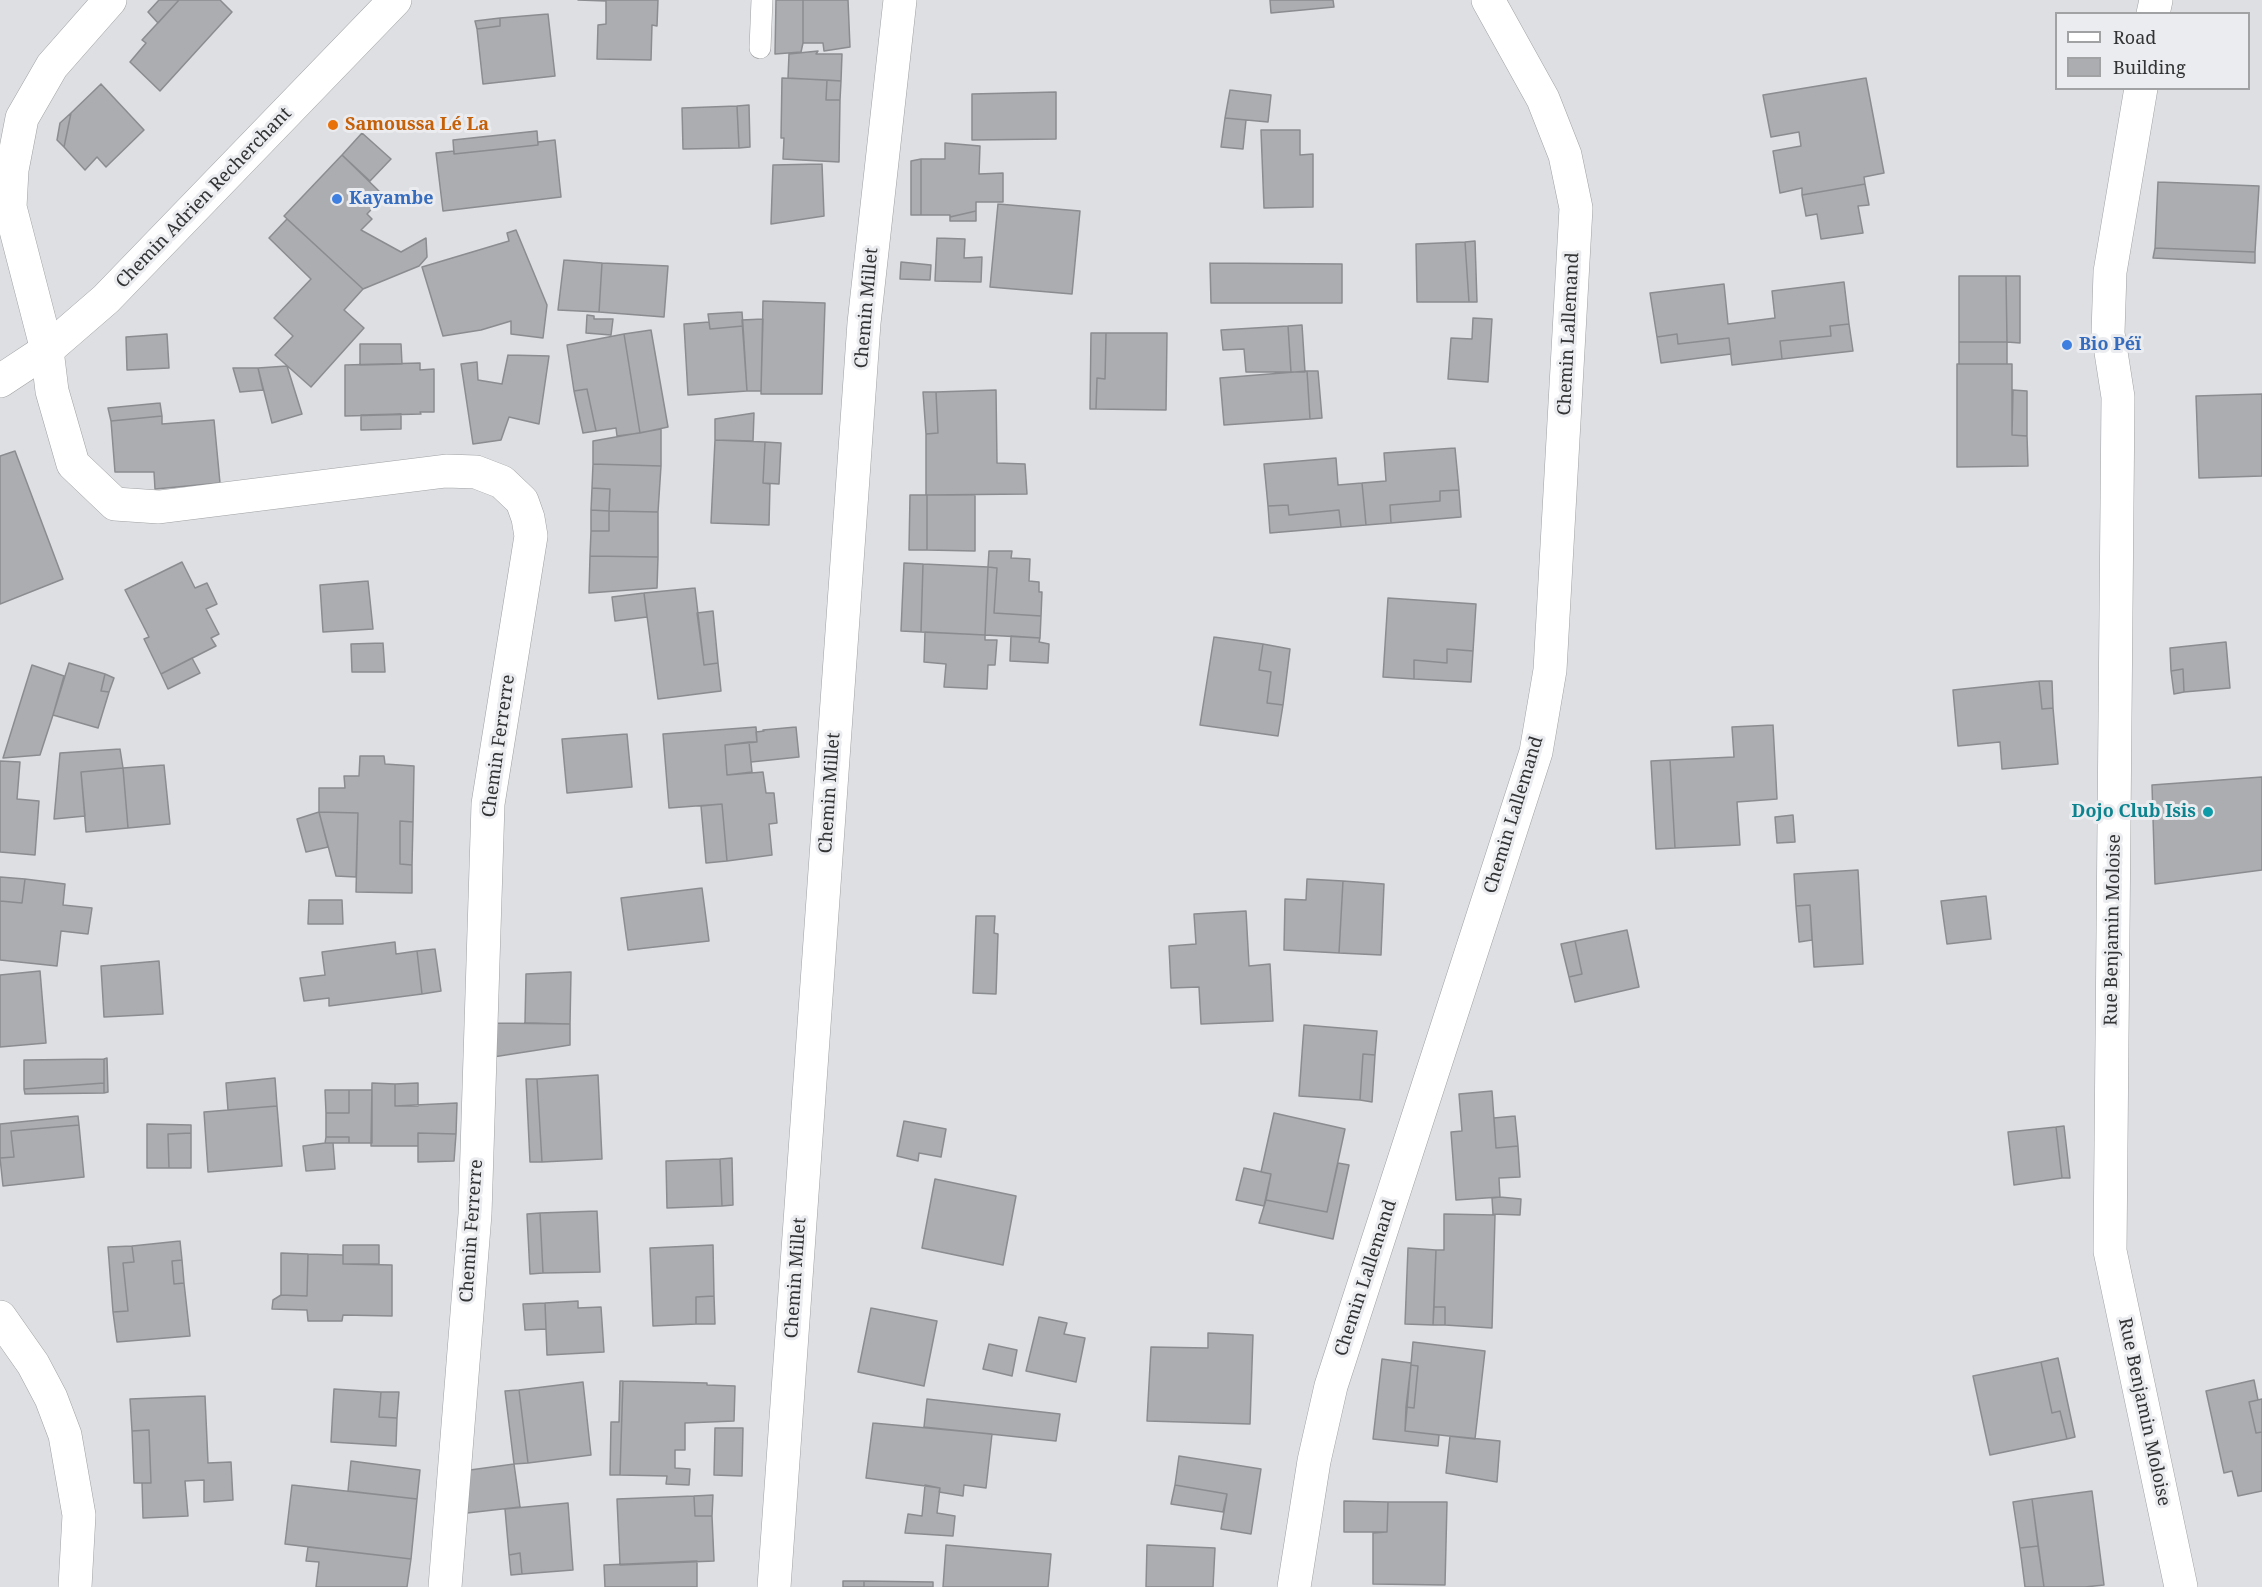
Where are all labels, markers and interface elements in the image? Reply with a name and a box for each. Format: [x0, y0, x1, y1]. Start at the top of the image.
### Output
legend [2055, 12, 2250, 90]
text: Road [2113, 25, 2156, 49]
text: Building [2113, 55, 2186, 79]
street label: Chemin Adrien Recherchant [112, 103, 296, 293]
place label: Samoussa Lé La [345, 114, 489, 136]
marker: Samoussa Lé La [326, 118, 340, 132]
place label: Kayambe [349, 188, 434, 210]
marker: Kayambe [330, 192, 344, 206]
street label: Chemin Millet [851, 247, 883, 369]
street label: Chemin Lallemand [1554, 252, 1584, 416]
place label: Bio Péï [2079, 334, 2141, 356]
marker: Bio Péï [2060, 338, 2074, 352]
street label: Chemin Ferrerre [478, 673, 520, 819]
street label: Chemin Millet [815, 732, 845, 854]
street label: Chemin Lallemand [1480, 734, 1548, 896]
place label: Dojo Club Isis [2072, 801, 2196, 823]
marker: Dojo Club Isis [2201, 805, 2215, 819]
street label: Rue Benjamin Moloise [2101, 834, 2125, 1026]
street label: Chemin Ferrerre [456, 1158, 488, 1304]
street label: Chemin Lallemand [1331, 1197, 1401, 1359]
street label: Chemin Millet [781, 1217, 811, 1339]
street label: Rue Benjamin Moloise [2113, 1316, 2175, 1508]

